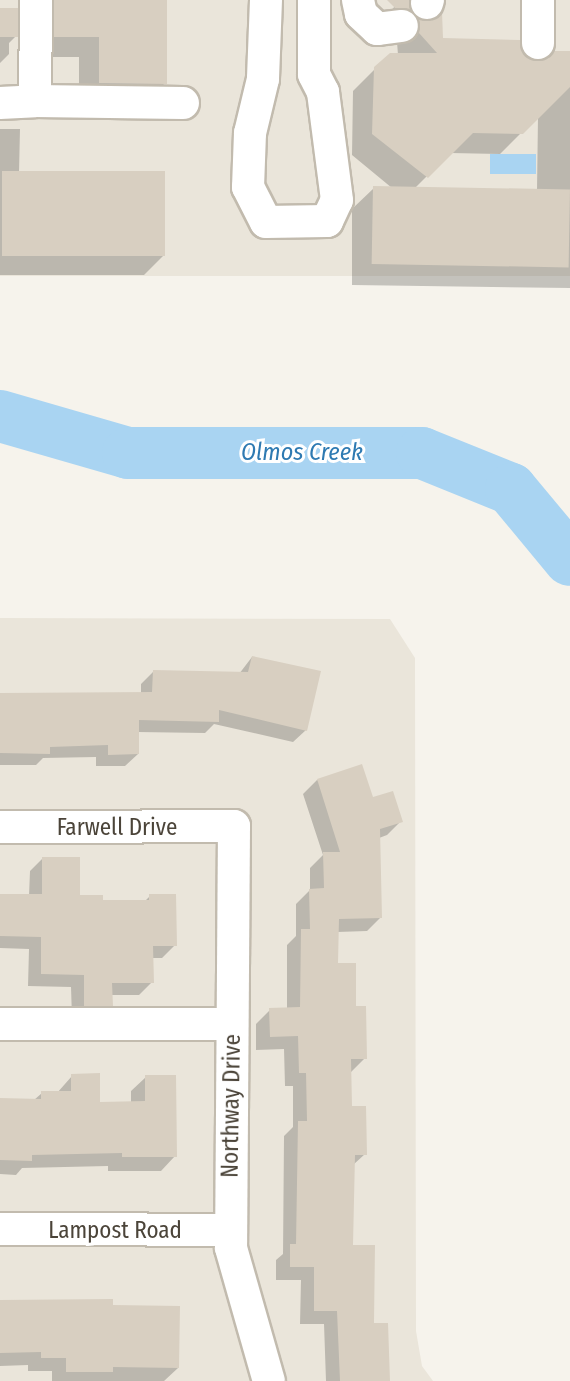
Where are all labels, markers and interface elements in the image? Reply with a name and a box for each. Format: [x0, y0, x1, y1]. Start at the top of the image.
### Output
water label: Olmos Creek [241, 439, 363, 467]
street label: Farwell Drive [57, 813, 177, 841]
street label: Northway Drive [216, 1034, 246, 1178]
street label: Lampost Road [48, 1216, 182, 1244]

